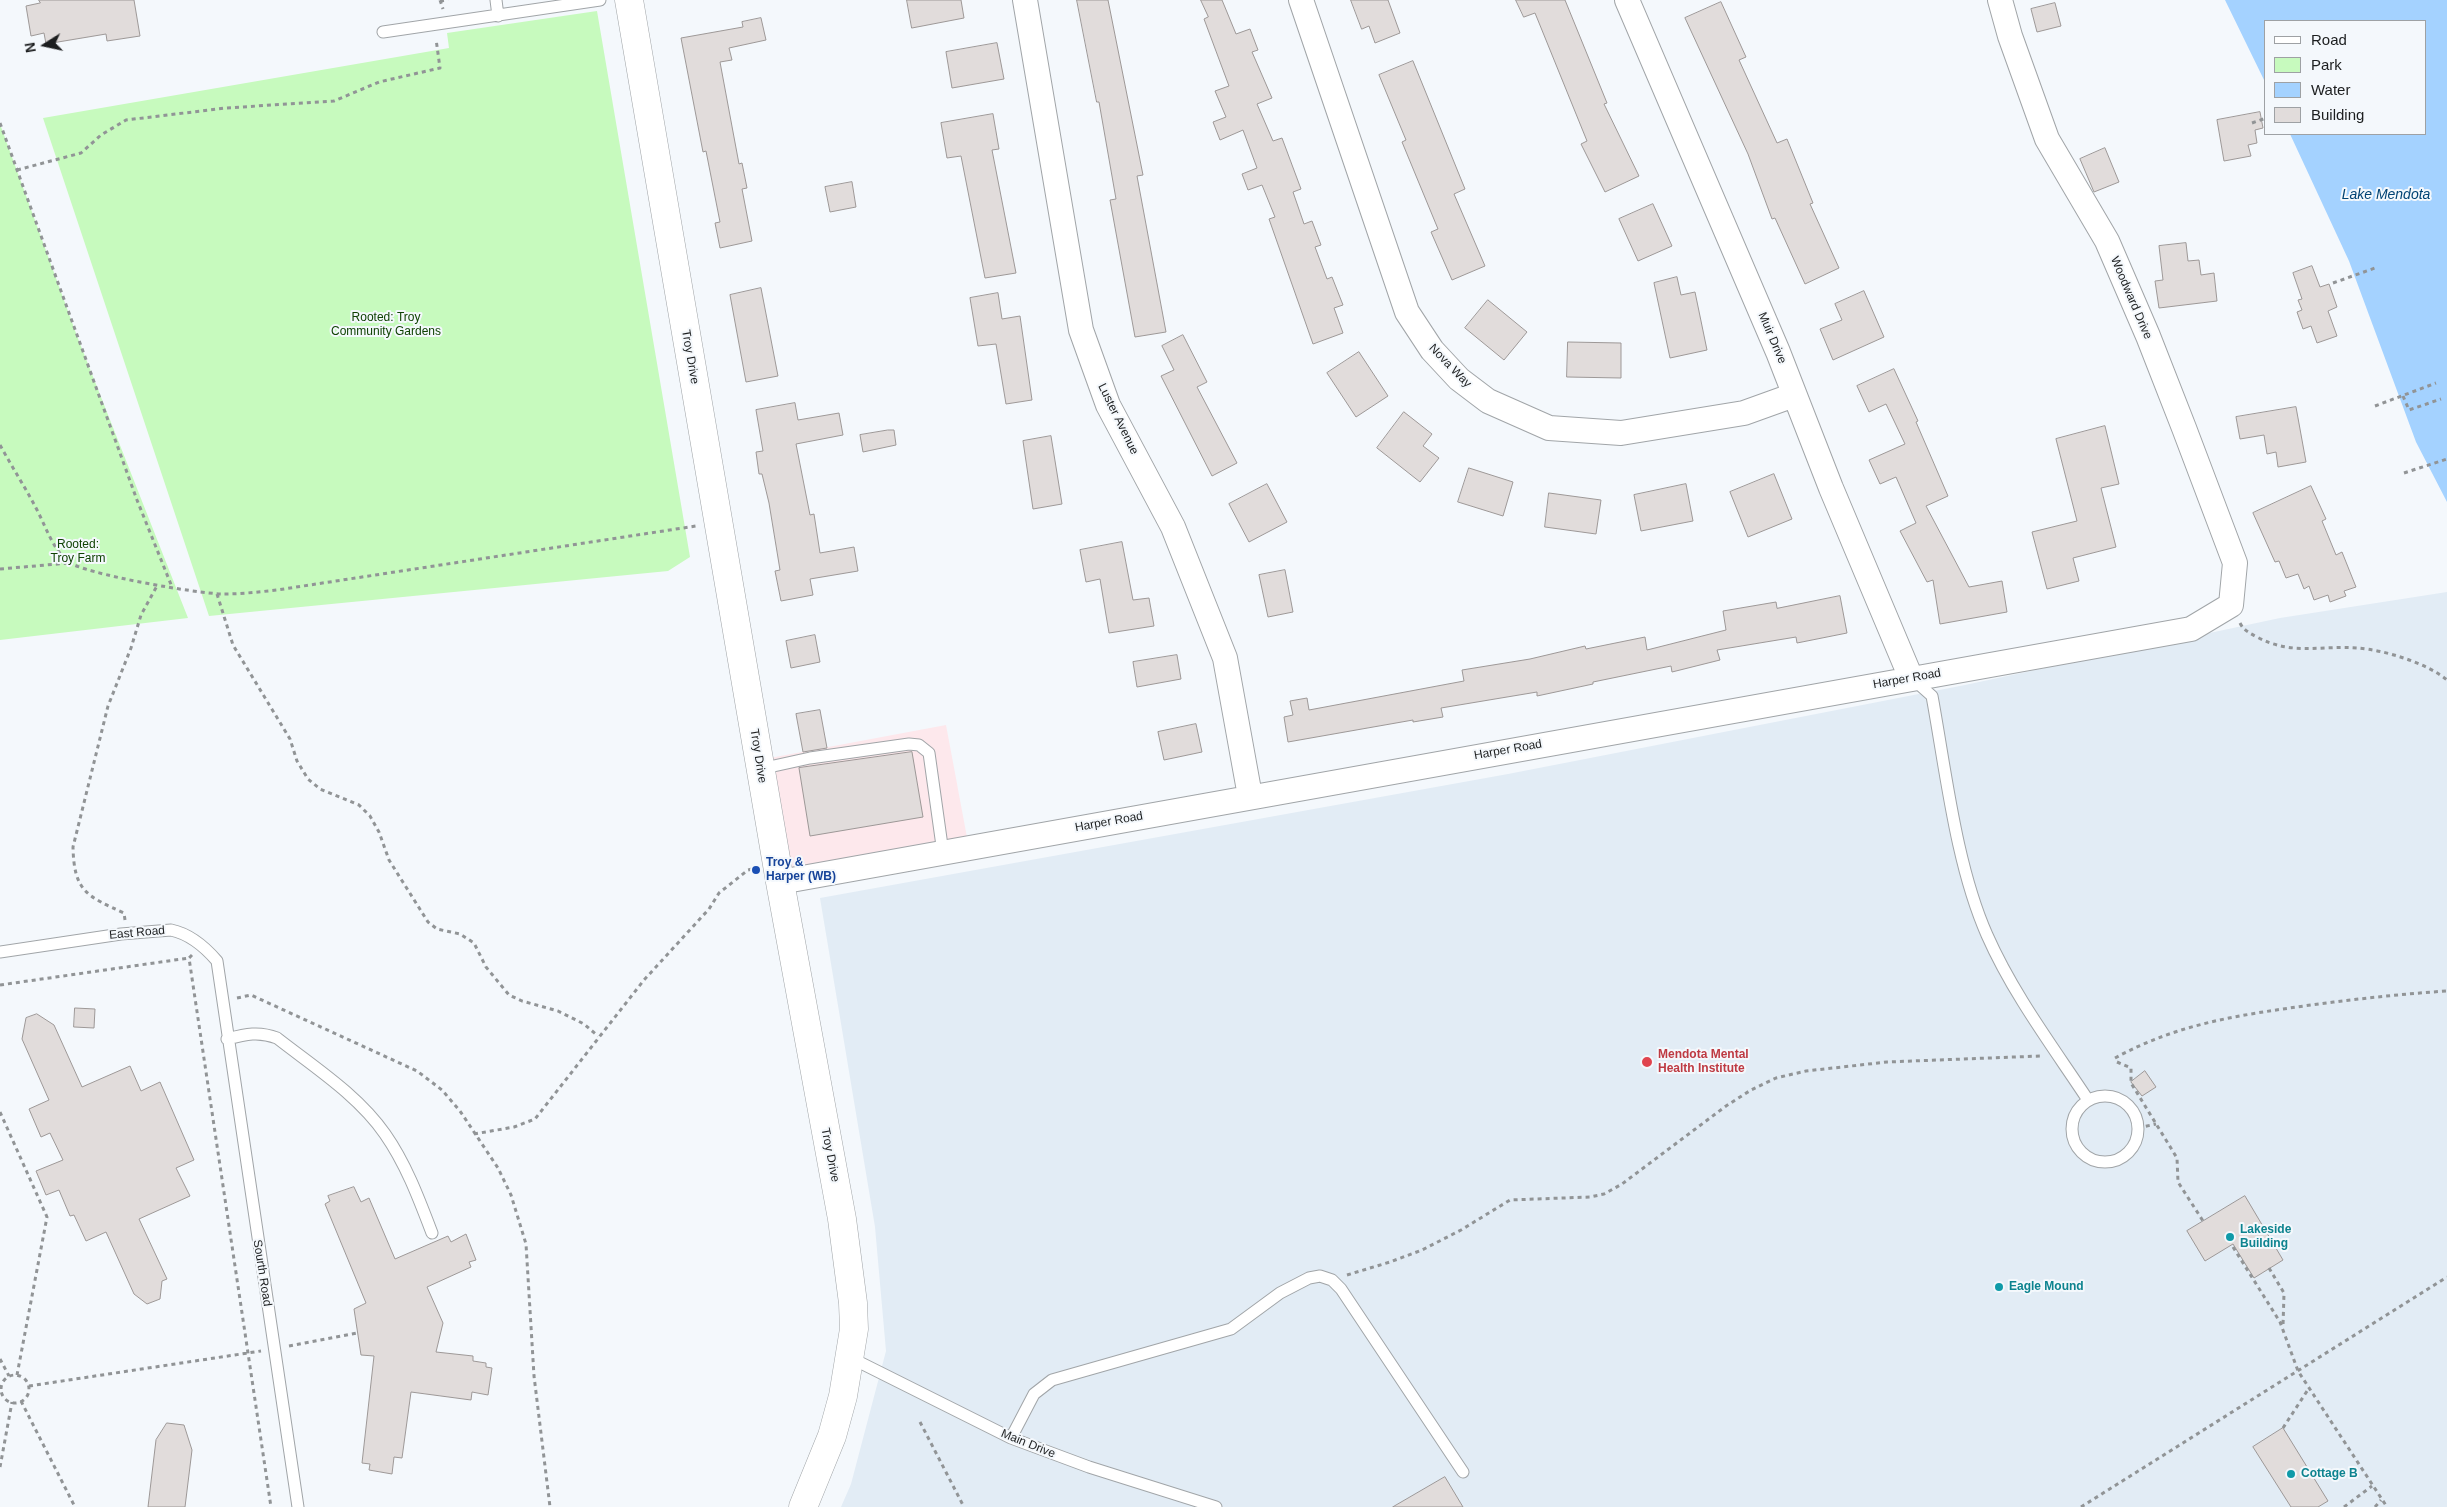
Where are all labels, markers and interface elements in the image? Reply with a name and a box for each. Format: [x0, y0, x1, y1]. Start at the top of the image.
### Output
north arrow [20, 20, 70, 70]
legend [2264, 20, 2427, 135]
text: Road [2311, 31, 2347, 48]
text: N [21, 41, 39, 54]
text: Park [2311, 56, 2342, 73]
text: Water [2311, 81, 2350, 98]
text: Building [2311, 106, 2364, 123]
water label: Lake Mendota [2342, 187, 2430, 203]
street label: Woodward Drive [2107, 254, 2155, 342]
street label: Muir Drive [1755, 310, 1789, 366]
park label: Rooted: Troy Community Gardens [331, 311, 441, 339]
street label: Troy Drive [678, 329, 702, 385]
street label: Nova Way [1426, 341, 1474, 391]
street label: Luster Avenue [1095, 381, 1141, 457]
park label: Rooted: Troy Farm [51, 538, 105, 566]
street label: Harper Road [1872, 666, 1942, 692]
street label: Troy Drive [747, 728, 769, 784]
street label: Harper Road [1473, 737, 1543, 763]
street label: Harper Road [1074, 809, 1144, 835]
place label: Troy & Harper (WB) [766, 856, 836, 884]
marker: Troy & Harper (WB) [750, 864, 762, 876]
street label: East Road [108, 923, 166, 943]
place label: Mendota Mental Health Institute [1658, 1048, 1749, 1076]
marker: Mendota Mental Health Institute [1640, 1055, 1654, 1069]
street label: Troy Drive [818, 1127, 842, 1183]
place label: Lakeside Building [2240, 1223, 2291, 1251]
marker: Lakeside Building [2224, 1231, 2236, 1243]
street label: Sourth Road [250, 1239, 274, 1307]
place label: Eagle Mound [2009, 1280, 2084, 1294]
marker: Eagle Mound [1993, 1281, 2005, 1293]
street label: Main Drive [999, 1427, 1057, 1461]
place label: Cottage B [2301, 1467, 2358, 1481]
marker: Cottage B [2285, 1468, 2297, 1480]

